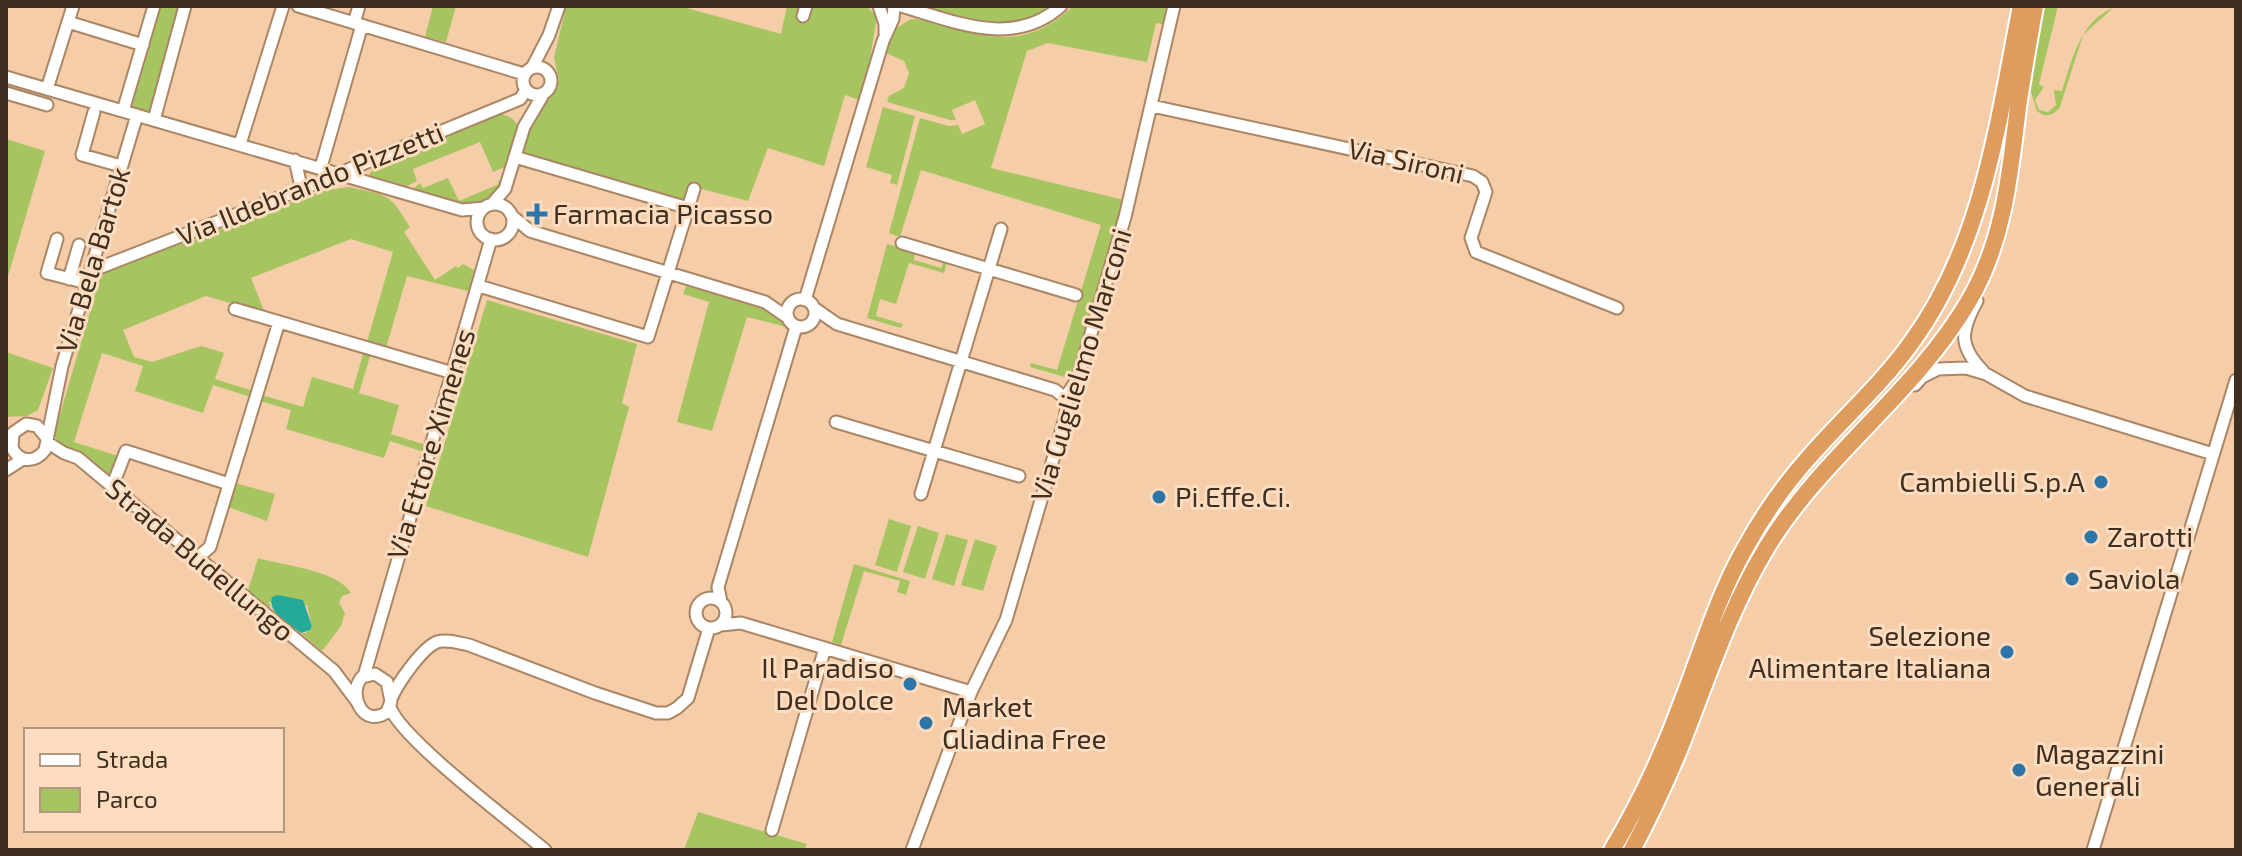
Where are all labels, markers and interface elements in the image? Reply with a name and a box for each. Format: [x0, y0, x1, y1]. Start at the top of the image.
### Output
street label: Via Ildebrando Pizzetti [171, 114, 448, 252]
street label: Via Sironi [1345, 130, 1468, 190]
street label: Via Bela Bartok [48, 163, 136, 357]
place label: Farmacia Picasso [553, 196, 773, 230]
marker: Farmacia Picasso [528, 205, 546, 223]
street label: Via Guglielmo Marconi [1022, 224, 1138, 505]
street label: Via Ettore Ximenes [379, 324, 481, 563]
place label: Cambielli S.p.A [1899, 464, 2086, 498]
street label: Strada Budellungo [100, 471, 302, 648]
marker: Cambielli S.p.A [2092, 473, 2110, 491]
place label: Pi.Effe.Ci. [1175, 479, 1291, 513]
marker: Pi.Effe.Ci. [1150, 488, 1168, 506]
place label: Zarotti [2107, 519, 2193, 553]
marker: Zarotti [2082, 528, 2100, 546]
place label: Saviola [2088, 561, 2180, 595]
marker: Saviola [2063, 570, 2081, 588]
place label: Selezione Alimentare Italiana [1749, 618, 1991, 684]
marker: Selezione Alimentare Italiana [1998, 643, 2016, 661]
place label: Il Paradiso Del Dolce [761, 650, 894, 716]
marker: Il Paradiso Del Dolce [901, 675, 919, 693]
place label: Market Gliadina Free [942, 689, 1107, 755]
marker: Market Gliadina Free [917, 714, 935, 732]
legend [24, 728, 284, 832]
place label: Magazzini Generali [2035, 736, 2165, 802]
text: Strada [96, 744, 168, 773]
marker: Magazzini Generali [2010, 761, 2028, 779]
text: Parco [96, 784, 158, 813]

